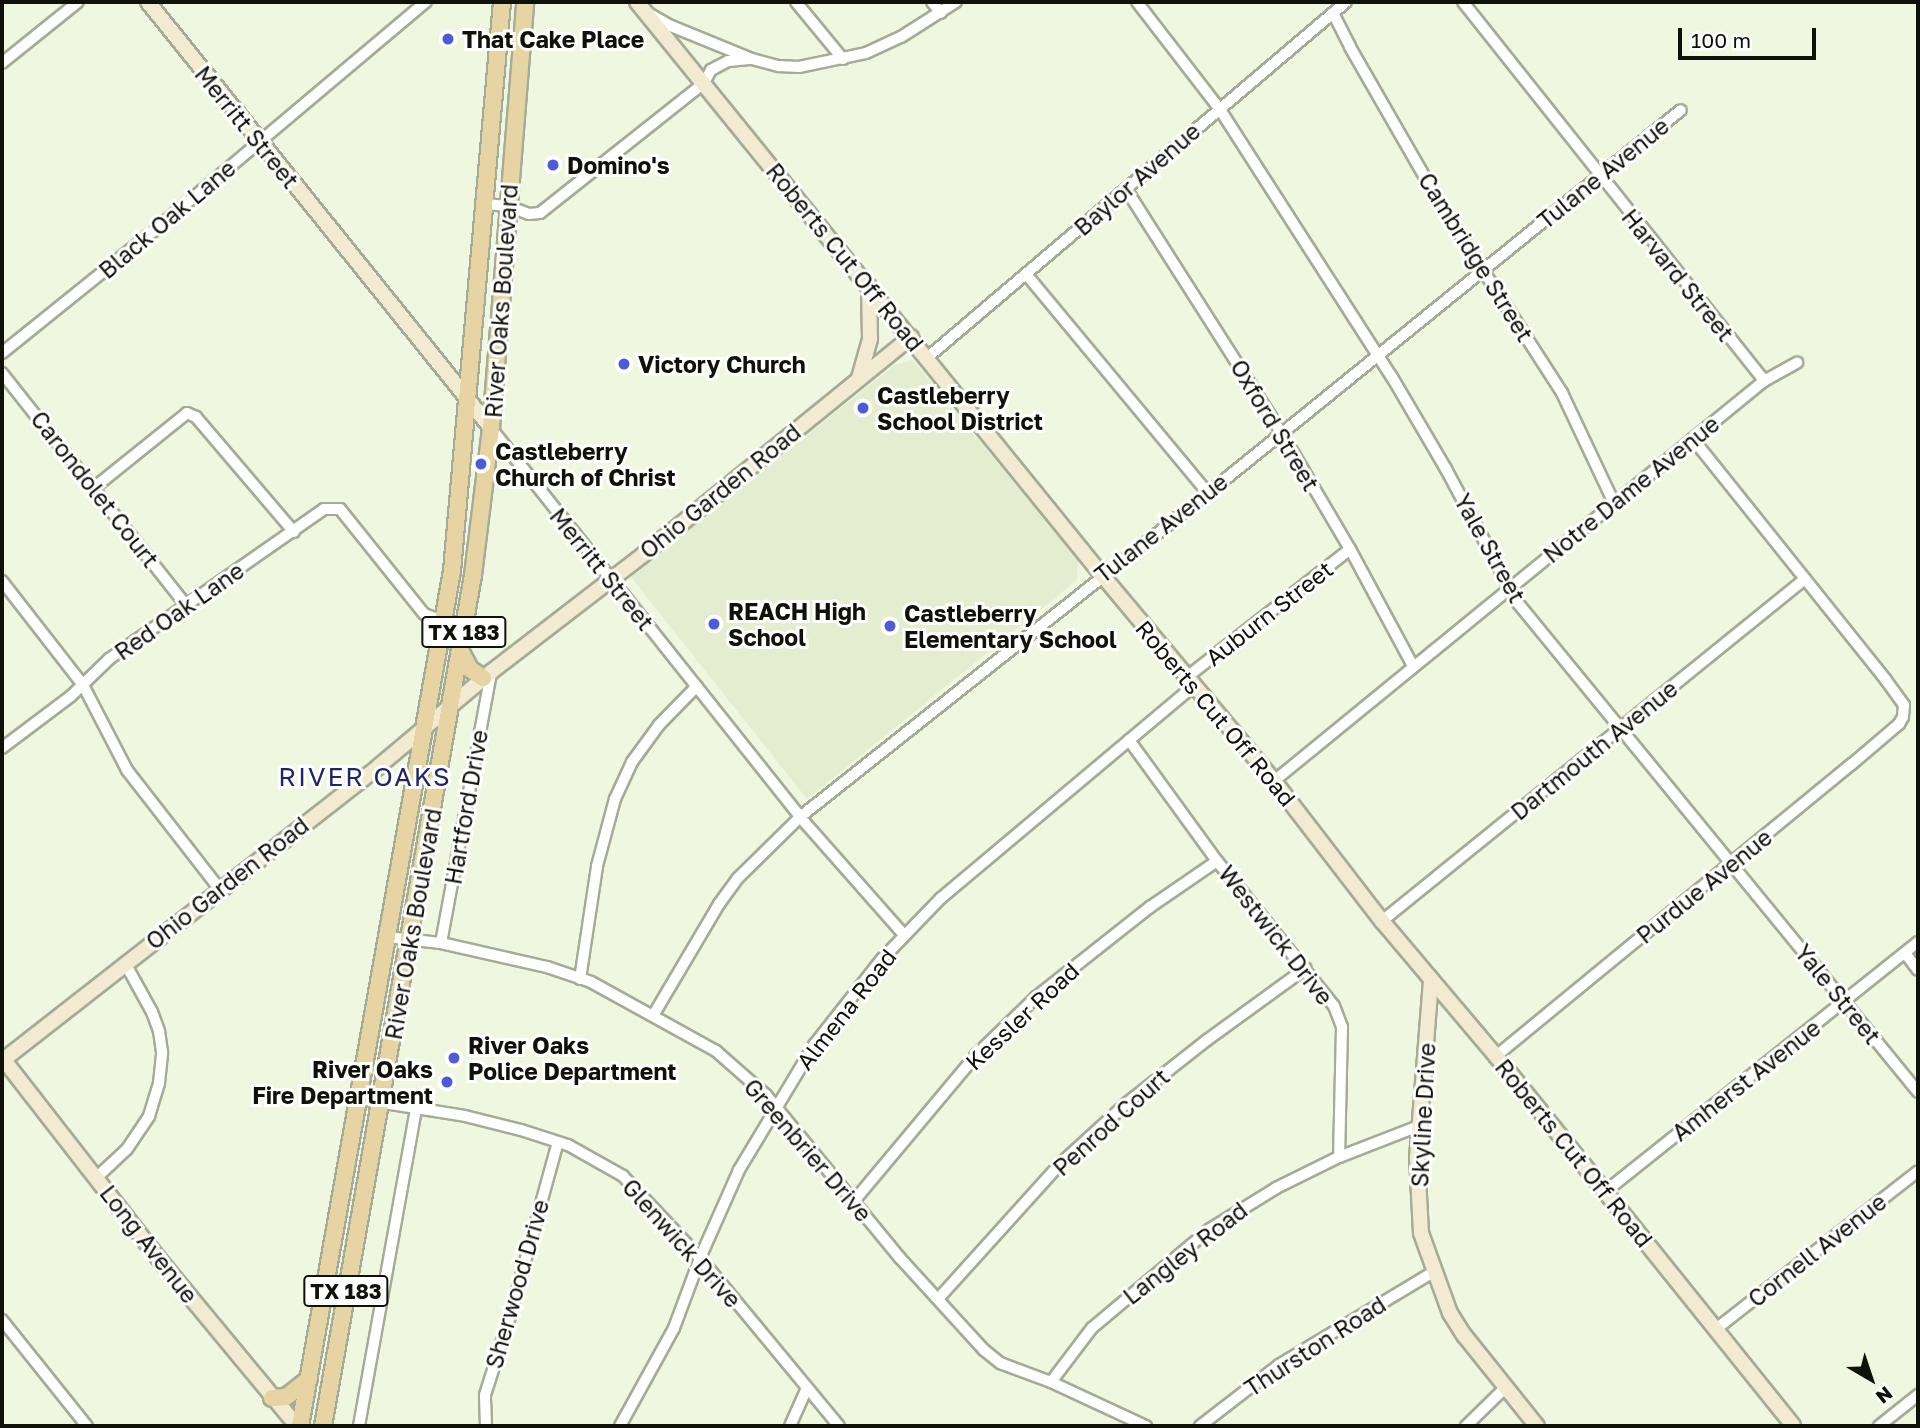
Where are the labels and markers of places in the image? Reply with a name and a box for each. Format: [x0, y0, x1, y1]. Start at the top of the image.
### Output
place label: That Cake Place [462, 25, 644, 53]
marker: That Cake Place [440, 31, 456, 47]
place label: Domino's [567, 151, 670, 179]
marker: Domino's [545, 157, 561, 173]
place label: Victory Church [638, 350, 806, 378]
marker: Victory Church [616, 356, 632, 372]
place label: Castleberry School District [877, 381, 1043, 435]
marker: Castleberry School District [855, 400, 871, 416]
place label: Castleberry Church of Christ [495, 437, 676, 491]
marker: Castleberry Church of Christ [473, 456, 489, 472]
place label: REACH High School [728, 597, 866, 651]
place label: Castleberry Elementary School [904, 599, 1117, 653]
marker: REACH High School [706, 616, 722, 632]
marker: Castleberry Elementary School [882, 618, 898, 634]
place label: River Oaks Police Department [468, 1031, 676, 1085]
marker: River Oaks Police Department [446, 1050, 462, 1066]
place label: River Oaks Fire Department [252, 1055, 433, 1109]
marker: River Oaks Fire Department [439, 1074, 455, 1090]

